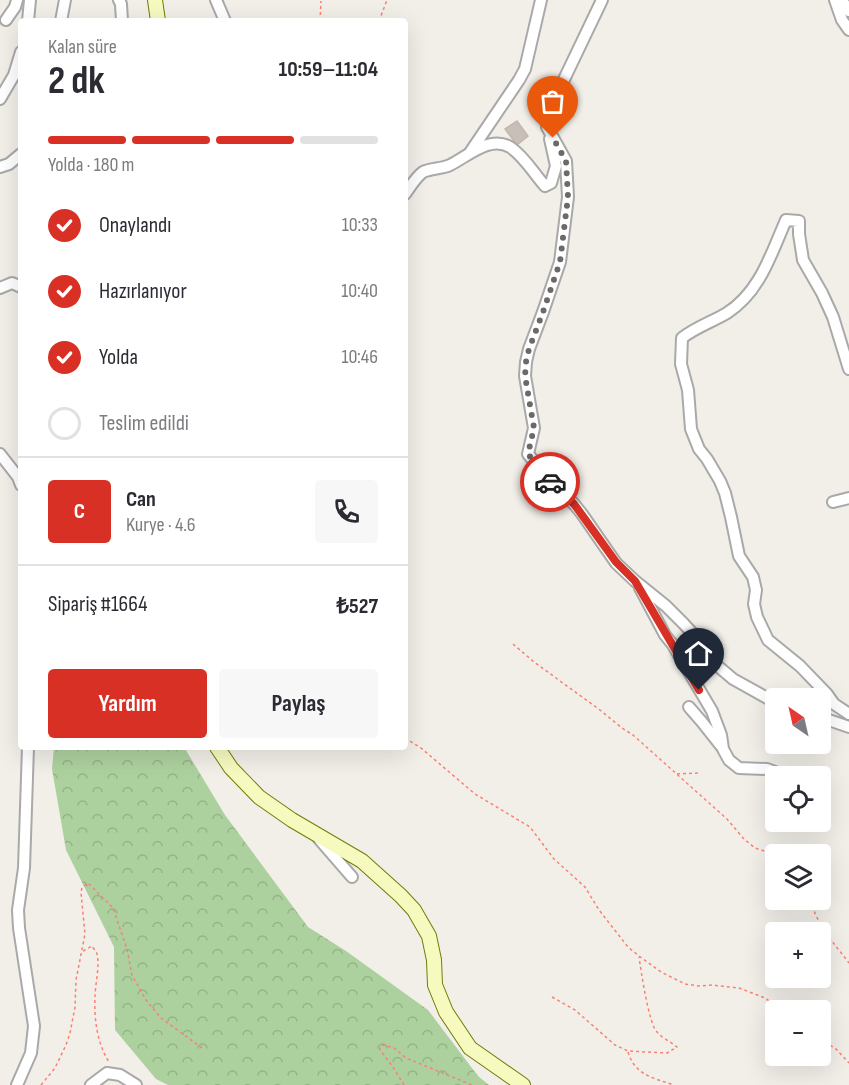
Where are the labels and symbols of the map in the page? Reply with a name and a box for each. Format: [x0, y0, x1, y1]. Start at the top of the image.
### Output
pin [527, 76, 578, 138]
courier [520, 452, 580, 512]
pin [673, 628, 724, 690]
north arrow [765, 688, 831, 754]

